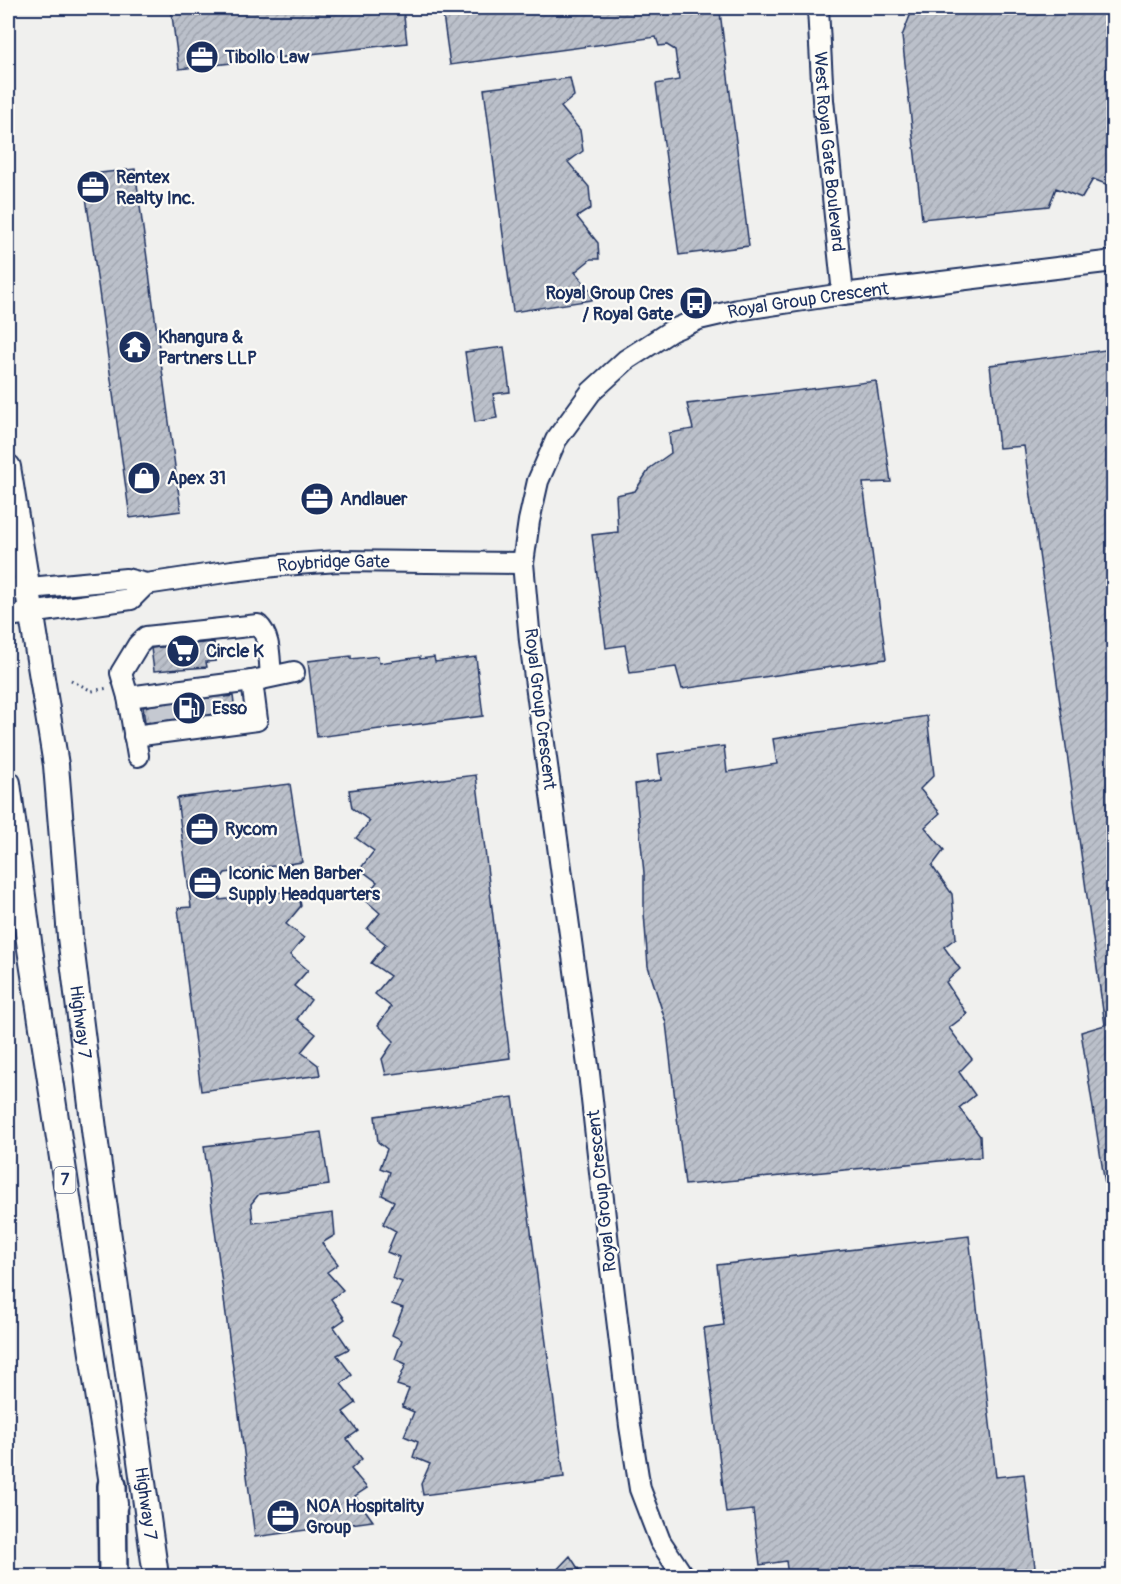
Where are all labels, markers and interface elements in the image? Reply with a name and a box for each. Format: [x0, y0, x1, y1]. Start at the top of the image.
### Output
office icon: Tibollo Law [184, 39, 220, 75]
place label: Tibollo Law [224, 46, 310, 69]
street label: West Royal Gate Boulevard [809, 51, 850, 253]
place label: Rentex Realty Inc. [116, 166, 195, 210]
office icon: Rentex Realty Inc. [75, 169, 111, 205]
street label: Royal Group Crescent [725, 277, 891, 324]
place label: Royal Group Cres / Royal Gate [545, 282, 674, 326]
bus stop icon: Royal Group Cres / Royal Gate [678, 285, 714, 321]
place label: Khangura & Partners LLP [158, 326, 257, 370]
temple icon: Khangura & Partners LLP [117, 329, 153, 365]
shop icon: Apex 31 [126, 460, 162, 496]
place label: Apex 31 [167, 467, 226, 490]
office icon: Andlauer [299, 481, 335, 517]
place label: Andlauer [340, 488, 408, 511]
street label: Roybridge Gate [276, 549, 390, 577]
street label: Royal Group Crescent [519, 627, 561, 792]
supermarket icon: Circle K [165, 633, 201, 669]
place label: Circle K [206, 640, 264, 663]
fuel station icon: Esso [171, 690, 207, 726]
place label: Esso [212, 697, 247, 720]
office icon: Rycom [184, 811, 220, 847]
place label: Rycom [225, 818, 277, 841]
place label: Iconic Men Barber Supply Headquarters [228, 862, 381, 906]
office icon: Iconic Men Barber Supply Headquarters [187, 865, 223, 901]
street label: Highway 7 [65, 984, 97, 1061]
street label: Royal Group Crescent [582, 1108, 622, 1273]
road number: 7 [54, 1167, 76, 1193]
street label: Highway 7 [129, 1465, 162, 1542]
place label: NOA Hospitality Group [306, 1495, 424, 1539]
office icon: NOA Hospitality Group [265, 1498, 301, 1534]

